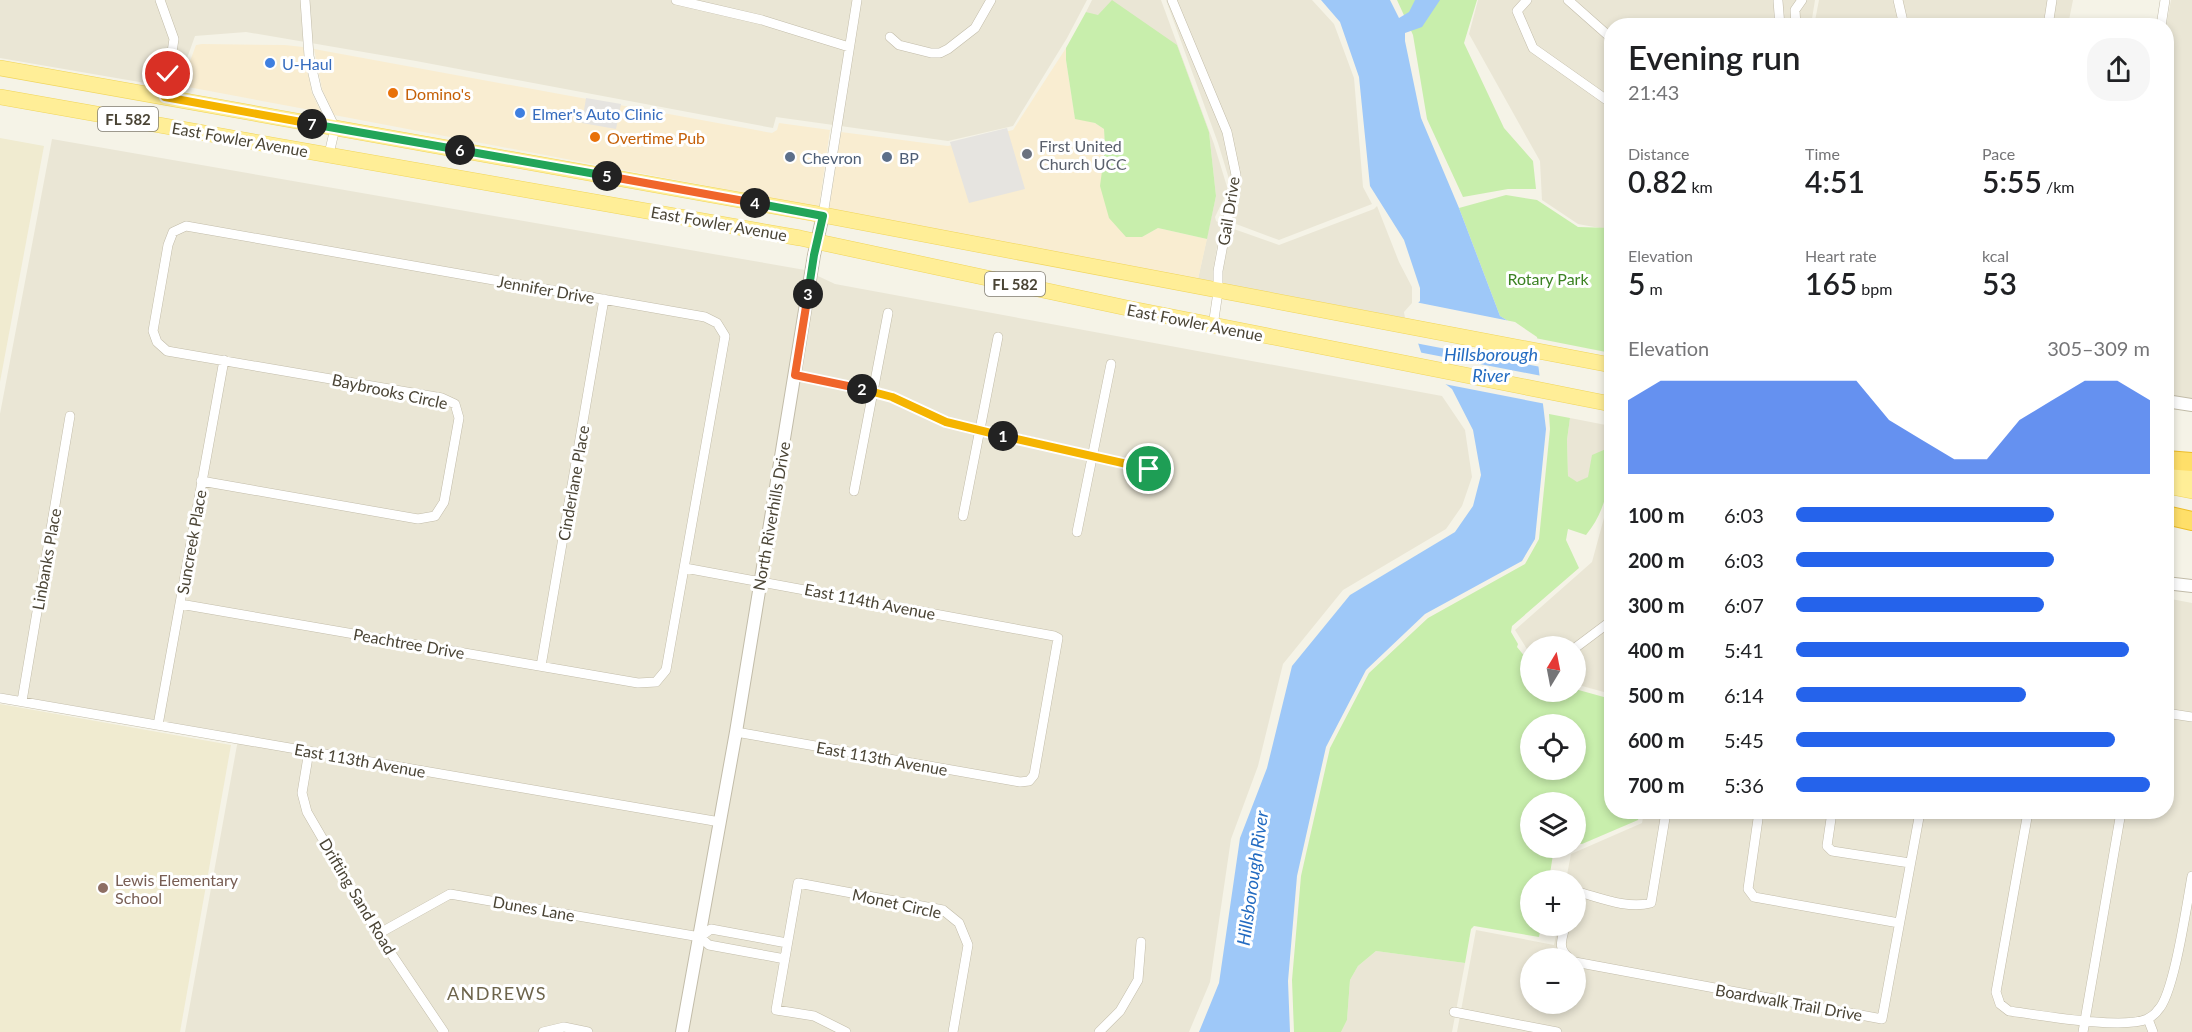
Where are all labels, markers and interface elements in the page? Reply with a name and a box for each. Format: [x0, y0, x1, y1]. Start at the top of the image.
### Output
text: Evening run [1628, 37, 1801, 77]
button: share [2087, 38, 2150, 101]
pin [142, 48, 193, 99]
place label: U-Haul [282, 54, 332, 73]
marker: U-Haul [263, 56, 277, 70]
icon: check [151, 57, 184, 90]
text: 21:43 [1628, 80, 1679, 104]
place label: Domino's [405, 84, 471, 103]
marker: Domino's [386, 86, 400, 100]
place label: Elmer's Auto Clinic [532, 104, 663, 123]
marker: Elmer's Auto Clinic [513, 106, 527, 120]
road number: FL 582 [98, 107, 158, 131]
pin: 7 [297, 109, 327, 139]
text: 7 [307, 114, 317, 133]
street label: East Fowler Avenue [170, 118, 310, 160]
place label: Overtime Pub [607, 128, 705, 147]
marker: Overtime Pub [588, 130, 602, 144]
pin: 6 [445, 135, 475, 165]
place label: First United Church UCC [1039, 136, 1127, 173]
text: 6 [455, 140, 465, 159]
text: Distance [1628, 144, 1689, 163]
text: Time [1805, 144, 1840, 163]
text: Pace [1982, 144, 2015, 163]
marker: First United Church UCC [1020, 147, 1034, 161]
place label: Chevron [802, 148, 862, 167]
place label: BP [899, 148, 919, 167]
marker: Chevron [783, 150, 797, 164]
marker: BP [880, 150, 894, 164]
pin: 5 [592, 161, 622, 191]
text: 0.82 [1628, 163, 1687, 199]
text: 4:51 [1805, 163, 1865, 199]
text: 5:55 [1982, 163, 2042, 199]
text: 5 [602, 166, 612, 185]
street label: Gail Drive [1213, 175, 1243, 247]
text: km [1687, 177, 1713, 196]
text: /km [2042, 177, 2074, 196]
pin: 4 [740, 188, 770, 218]
text: 4 [750, 193, 760, 212]
street label: East Fowler Avenue [649, 202, 789, 244]
text: Elevation [1628, 246, 1693, 265]
text: Heart rate [1805, 246, 1877, 265]
text: kcal [1982, 246, 2009, 265]
text: 5 [1628, 265, 1645, 301]
text: 165 [1805, 265, 1857, 301]
text: 53 [1982, 265, 2017, 301]
park label: Rotary Park [1507, 269, 1589, 288]
street label: Jennifer Drive [496, 271, 596, 307]
road number: FL 582 [985, 272, 1045, 296]
pin: 3 [793, 279, 823, 309]
text: m [1645, 279, 1663, 298]
text: bpm [1857, 279, 1892, 298]
text: 3 [803, 284, 813, 303]
street label: East Fowler Avenue [1125, 300, 1265, 344]
text: Elevation [1628, 336, 1709, 360]
text: 305–309 m [2047, 336, 2150, 360]
water label: Hillsborough River [1444, 343, 1538, 386]
street label: Baybrooks Circle [330, 369, 450, 413]
pin: 2 [847, 374, 877, 404]
text: 2 [857, 379, 867, 398]
pin: 1 [988, 421, 1018, 451]
street label: Cinderlane Place [553, 424, 593, 542]
text: 1 [998, 426, 1008, 445]
street label: North Riverhills Drive [749, 440, 793, 592]
pin [1123, 443, 1174, 494]
icon: arrive [1132, 452, 1165, 485]
street label: Suncreek Place [172, 488, 210, 596]
text: 100 m [1628, 503, 1684, 527]
text: 6:03 [1724, 503, 1764, 527]
street label: Linbanks Place [28, 507, 64, 611]
text: 200 m [1628, 548, 1684, 572]
text: 6:03 [1724, 548, 1764, 572]
street label: East 114th Avenue [803, 579, 937, 623]
text: 300 m [1628, 593, 1684, 617]
text: 6:07 [1724, 593, 1764, 617]
street label: Peachtree Drive [352, 624, 466, 662]
north arrow [1520, 636, 1586, 702]
map controls [1520, 636, 1586, 1014]
text: 400 m [1628, 638, 1684, 662]
text: 5:41 [1724, 638, 1764, 662]
text: 500 m [1628, 683, 1684, 707]
text: 6:14 [1724, 683, 1764, 707]
button: locate [1520, 714, 1586, 780]
text: 600 m [1628, 728, 1684, 752]
text: 5:45 [1724, 728, 1764, 752]
street label: East 113th Avenue [815, 737, 949, 779]
street label: East 113th Avenue [293, 739, 427, 781]
text: 700 m [1628, 773, 1684, 797]
text: 5:36 [1724, 773, 1764, 797]
button: layers [1520, 792, 1586, 858]
water label: Hillsborough River [1232, 808, 1272, 947]
street label: Drifting Sand Road [316, 835, 400, 957]
place label: Lewis Elementary School [115, 870, 239, 907]
button: + [1520, 870, 1586, 936]
marker: Lewis Elementary School [96, 881, 110, 895]
street label: Monet Circle [851, 884, 943, 922]
street label: Dunes Lane [492, 891, 576, 925]
button: − [1520, 948, 1586, 1014]
street label: Boardwalk Trail Drive [1714, 980, 1864, 1024]
district label: ANDREWS [447, 982, 547, 1004]

